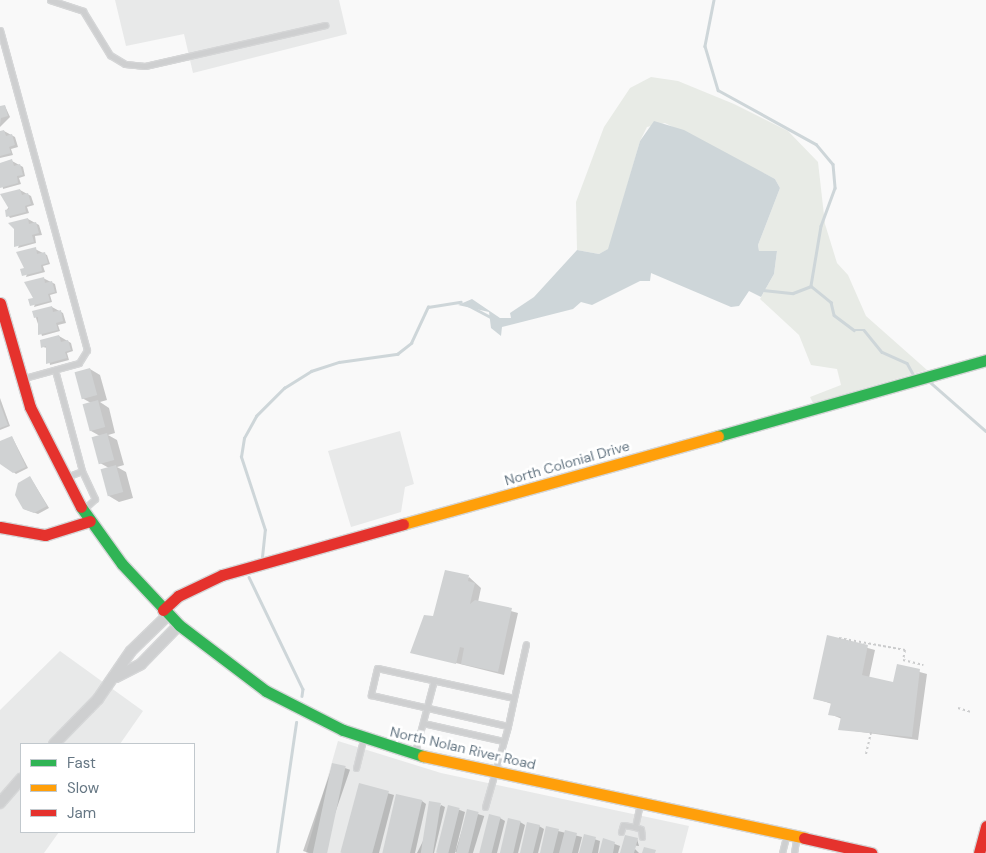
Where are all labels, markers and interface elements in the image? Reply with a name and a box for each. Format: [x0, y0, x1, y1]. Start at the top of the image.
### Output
street label: North Colonial Drive [503, 437, 631, 489]
street label: North Nolan River Road [388, 723, 538, 773]
legend [20, 743, 195, 833]
text: Fast [67, 753, 96, 773]
text: Slow [67, 778, 99, 798]
text: Jam [67, 803, 96, 823]

